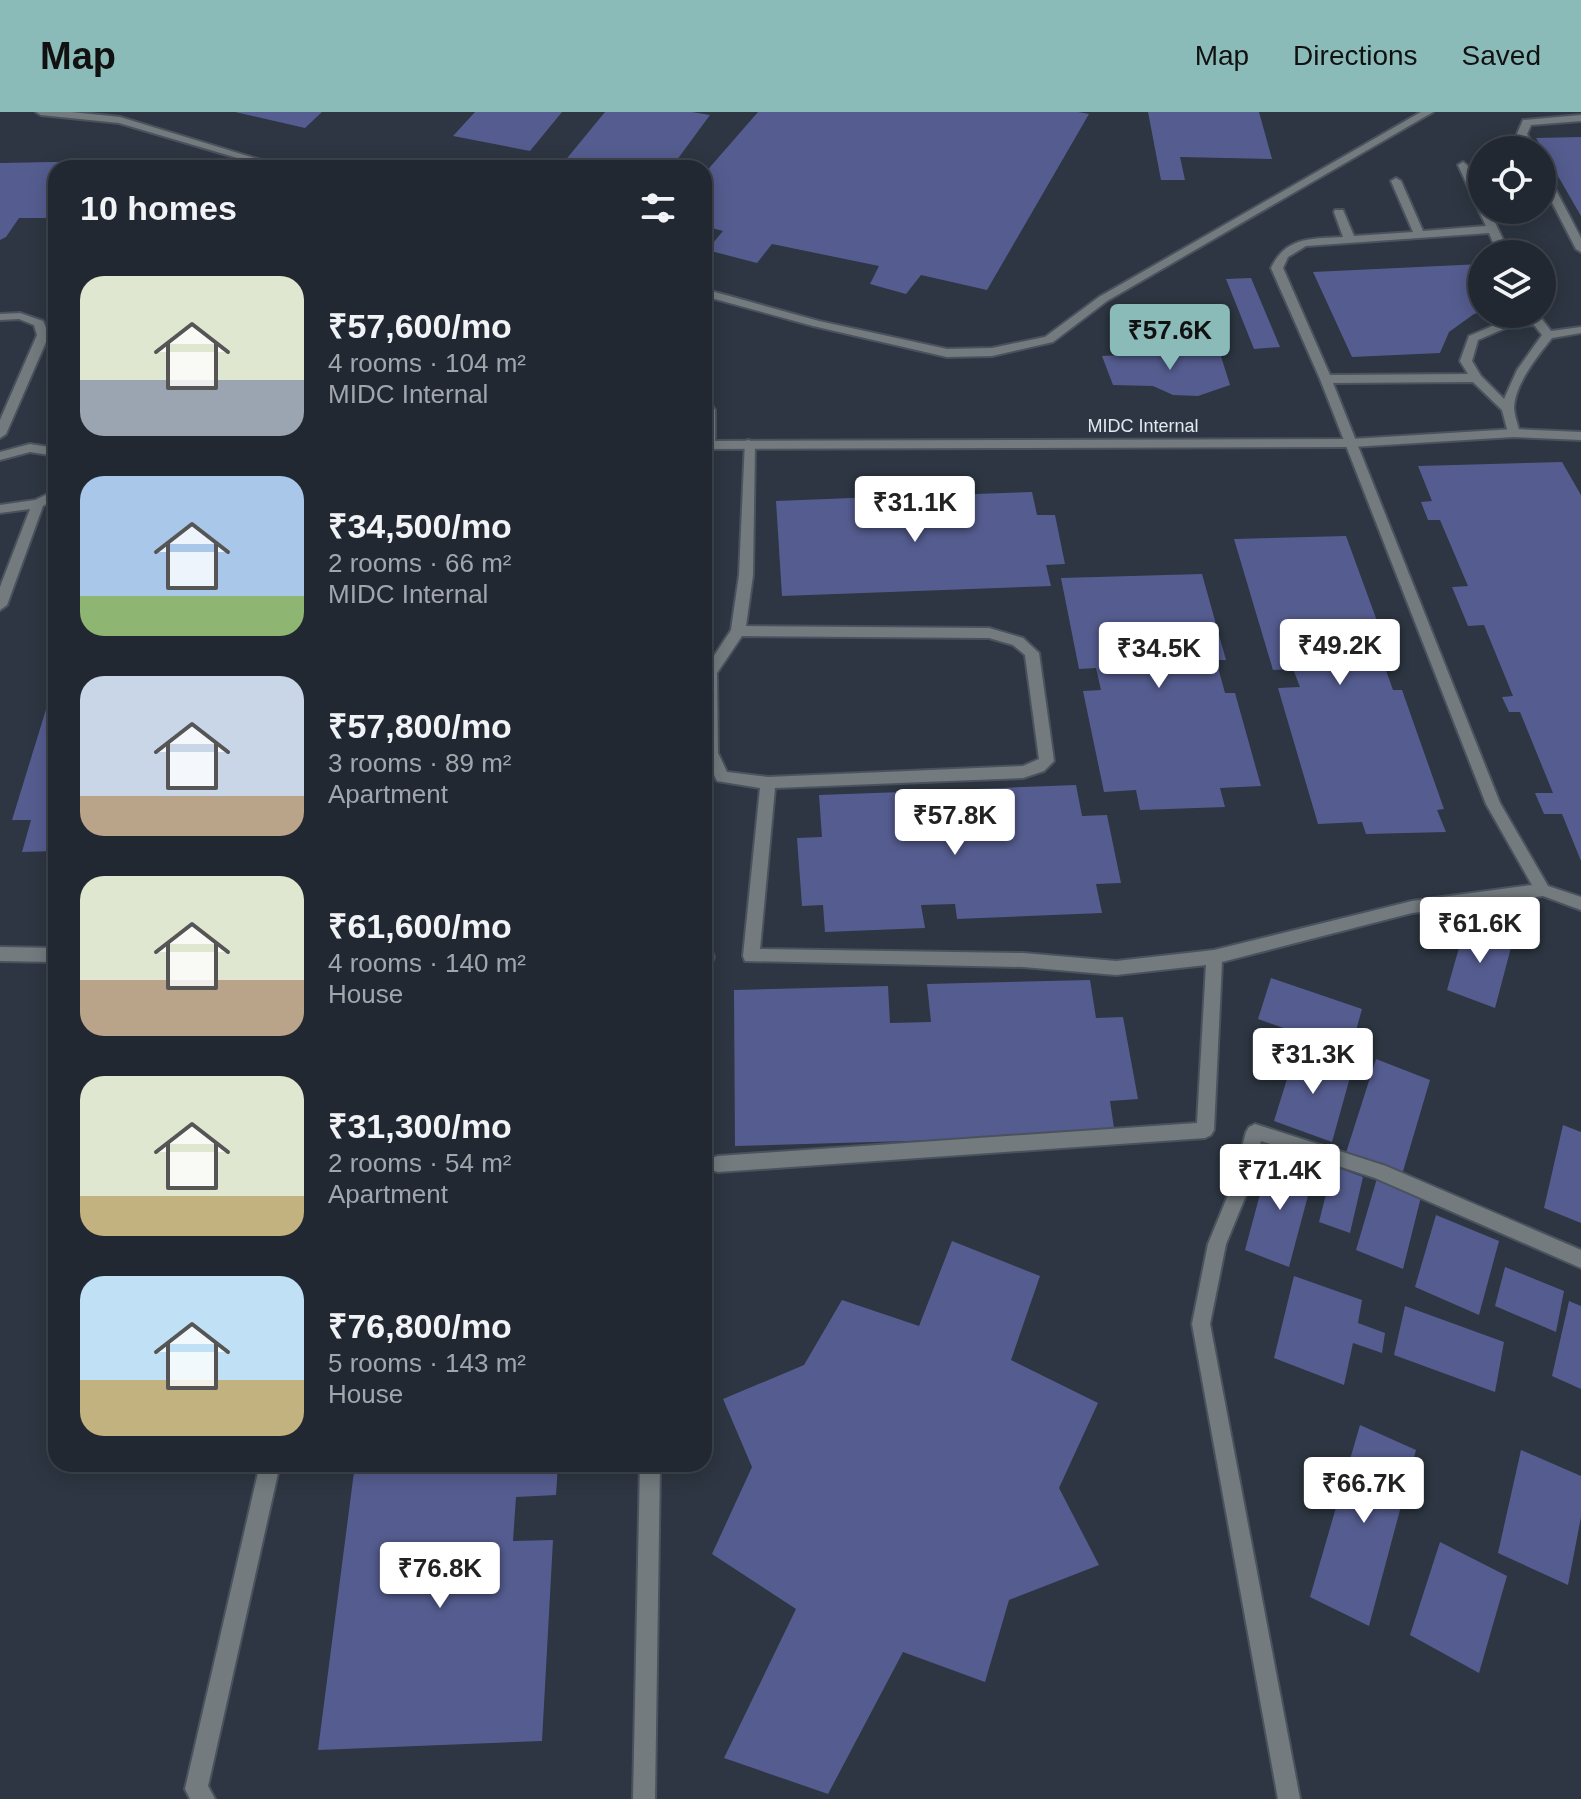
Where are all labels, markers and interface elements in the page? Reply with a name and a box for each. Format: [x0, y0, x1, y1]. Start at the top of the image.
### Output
text: Map [40, 35, 116, 77]
text: Map [1195, 40, 1249, 71]
text: Directions [1293, 40, 1418, 71]
text: Saved [1462, 40, 1541, 71]
map controls [1468, 136, 1556, 328]
button: locate [1468, 136, 1556, 224]
icon: filters [636, 186, 680, 230]
text: 10 homes [80, 189, 237, 227]
button: layers [1468, 240, 1556, 328]
pin: ₹57.6K [1105, 304, 1235, 372]
text: ₹57,600/mo [328, 307, 512, 345]
icon: home [144, 308, 240, 404]
text: ₹57.6K [1128, 315, 1212, 345]
text: 4 rooms · 104 m² [328, 348, 526, 378]
text: MIDC Internal [328, 379, 488, 409]
street label: MIDC Internal [1087, 416, 1199, 436]
pin: ₹31.1K [850, 476, 980, 544]
text: ₹31.1K [873, 487, 957, 517]
text: ₹34,500/mo [328, 507, 512, 545]
icon: home [144, 508, 240, 604]
text: 2 rooms · 66 m² [328, 548, 512, 578]
text: MIDC Internal [328, 579, 488, 609]
pin: ₹49.2K [1275, 619, 1405, 687]
pin: ₹34.5K [1094, 622, 1224, 690]
text: ₹49.2K [1298, 630, 1382, 660]
text: ₹34.5K [1117, 633, 1201, 663]
text: ₹57,800/mo [328, 707, 512, 745]
icon: home [144, 708, 240, 804]
text: 3 rooms · 89 m² [328, 748, 512, 778]
text: Apartment [328, 779, 448, 809]
pin: ₹57.8K [890, 789, 1020, 857]
text: ₹57.8K [913, 800, 997, 830]
pin: ₹61.6K [1415, 897, 1545, 965]
text: ₹61,600/mo [328, 907, 512, 945]
icon: home [144, 908, 240, 1004]
text: ₹61.6K [1438, 908, 1522, 938]
text: 4 rooms · 140 m² [328, 948, 526, 978]
text: House [328, 979, 403, 1009]
pin: ₹31.3K [1248, 1028, 1378, 1096]
text: ₹31.3K [1271, 1039, 1355, 1069]
text: ₹31,300/mo [328, 1107, 512, 1145]
icon: home [144, 1108, 240, 1204]
pin: ₹71.4K [1215, 1144, 1345, 1212]
text: 2 rooms · 54 m² [328, 1148, 512, 1178]
text: ₹71.4K [1238, 1155, 1322, 1185]
text: Apartment [328, 1179, 448, 1209]
text: ₹76,800/mo [328, 1307, 512, 1345]
icon: home [144, 1308, 240, 1404]
text: 5 rooms · 143 m² [328, 1348, 526, 1378]
text: House [328, 1379, 403, 1409]
pin: ₹66.7K [1299, 1457, 1429, 1525]
text: ₹66.7K [1322, 1468, 1406, 1498]
pin: ₹76.8K [375, 1542, 505, 1610]
text: ₹76.8K [398, 1553, 482, 1583]

